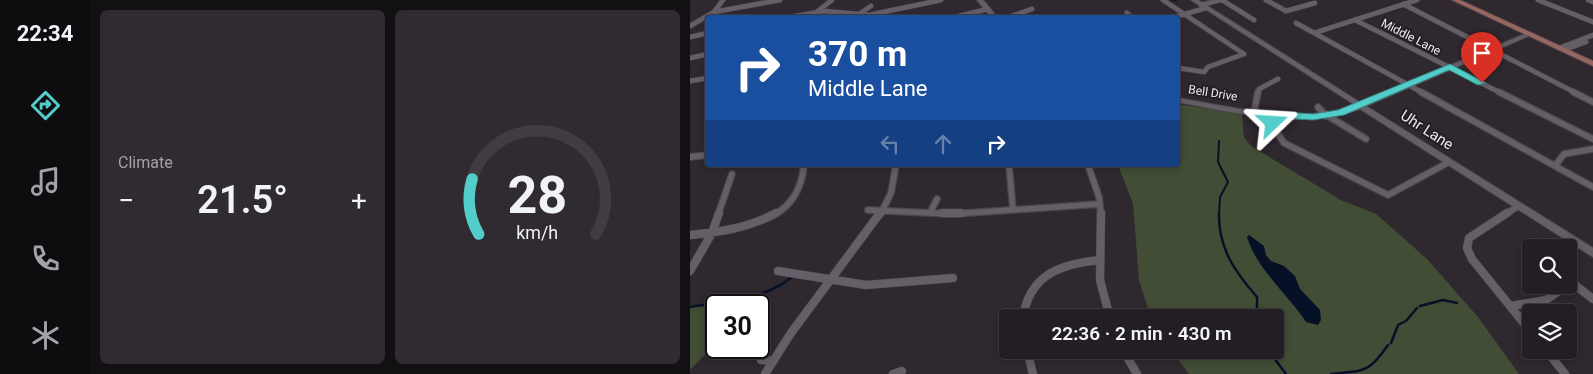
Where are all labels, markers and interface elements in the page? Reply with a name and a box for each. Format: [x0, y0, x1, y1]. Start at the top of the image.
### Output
street label: Middle Lane [1379, 16, 1443, 58]
text: 22:34 [17, 21, 73, 46]
pin [1461, 32, 1503, 83]
text: 370 m [808, 34, 907, 75]
icon: right [725, 35, 790, 100]
icon: arrive [1468, 39, 1496, 67]
text: Middle Lane [808, 76, 927, 101]
street label: Bell Drive [1187, 82, 1239, 104]
icon: directions [28, 88, 63, 123]
position arrow [1246, 96, 1298, 148]
street label: Uhr Lane [1397, 106, 1457, 154]
icon: left [876, 130, 904, 158]
icon: ahead [929, 130, 957, 158]
icon: right [982, 130, 1010, 158]
text: Climate [118, 153, 173, 172]
icon: music [28, 164, 63, 199]
text: 28 [508, 165, 567, 226]
text: 21.5° [197, 178, 288, 222]
text: − [118, 184, 134, 217]
text: + [351, 184, 367, 217]
text: km/h [517, 222, 558, 243]
map controls [1522, 239, 1577, 359]
button: search [1522, 239, 1577, 294]
icon: phone [28, 241, 63, 276]
speed limit sign: 30 [705, 294, 770, 359]
button: layers [1522, 304, 1577, 359]
icon: climate [28, 318, 63, 353]
text: 22:36 · 2 min · 430 m [1051, 322, 1232, 345]

